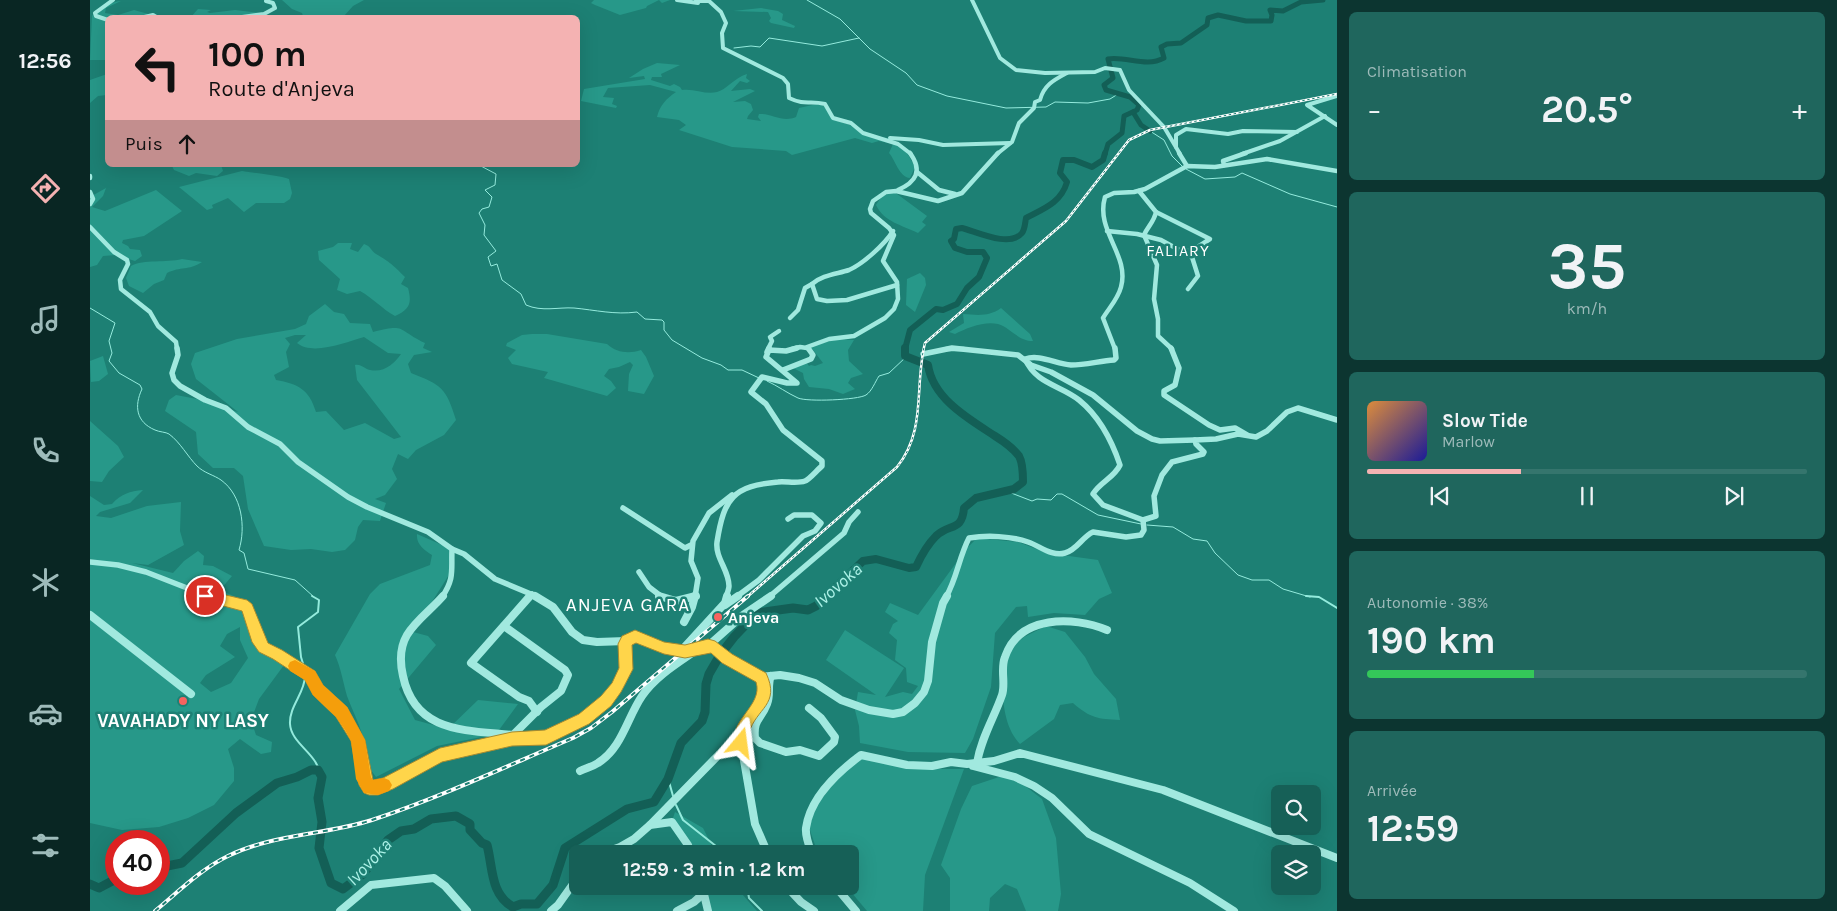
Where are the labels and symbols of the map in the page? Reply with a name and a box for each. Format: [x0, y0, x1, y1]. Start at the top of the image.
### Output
district label: FALIARY [1146, 241, 1210, 260]
water label: Ivovoka [809, 558, 867, 612]
pin [184, 575, 226, 617]
district label: ANJEVA GARA [566, 594, 690, 616]
place label: Anjeva [728, 608, 779, 627]
marker: Anjeva [712, 611, 724, 623]
marker: VAVAHADY NY LASY [177, 695, 189, 707]
place label: VAVAHADY NY LASY [97, 710, 269, 732]
position arrow [714, 716, 766, 768]
speed limit sign: 40 [105, 830, 170, 895]
water label: Ivovoka [342, 834, 396, 890]

